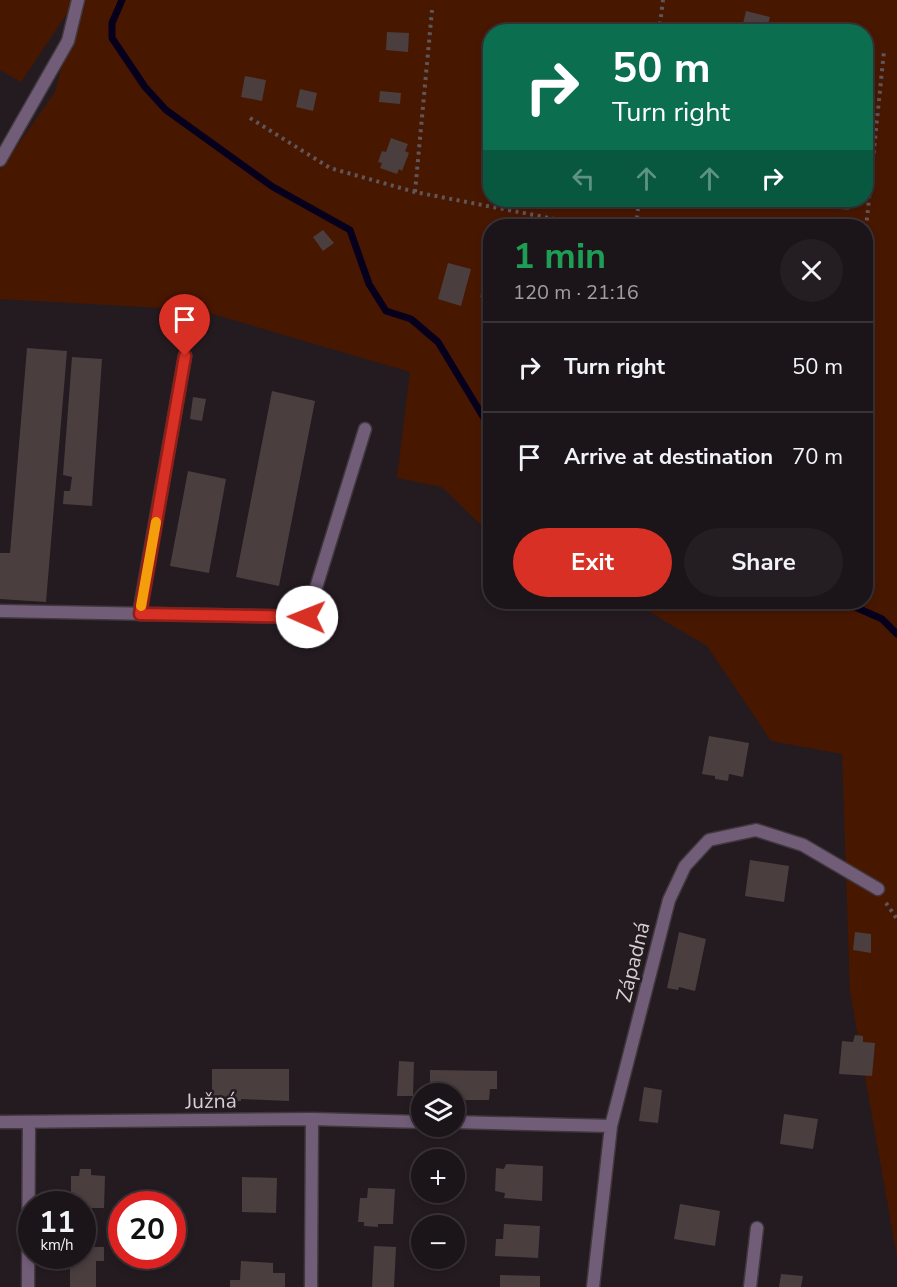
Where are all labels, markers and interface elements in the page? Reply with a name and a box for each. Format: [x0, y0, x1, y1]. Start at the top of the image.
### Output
text: 50 m [612, 40, 711, 97]
icon: right [513, 48, 591, 126]
text: Turn right [612, 94, 730, 131]
icon: left [567, 162, 600, 195]
icon: ahead [630, 162, 663, 195]
icon: ahead [693, 162, 726, 195]
icon: right [756, 162, 789, 195]
text: 1 min [513, 232, 606, 281]
button: close [780, 239, 843, 302]
text: 120 m · 21:16 [513, 279, 639, 306]
pin [159, 294, 210, 356]
icon: arrive [168, 303, 201, 336]
icon: right [513, 351, 546, 384]
text: Turn right [564, 352, 665, 382]
text: 50 m [792, 352, 843, 382]
icon: arrive [513, 441, 546, 474]
text: Arrive at destination [564, 442, 773, 472]
text: 70 m [792, 442, 843, 472]
button: Exit [513, 528, 672, 597]
button: Share [684, 528, 843, 597]
position arrow [275, 585, 339, 649]
street label: Západná [610, 919, 656, 1005]
map controls [411, 1083, 465, 1269]
button: layers [411, 1083, 465, 1137]
street label: Južná [184, 1087, 237, 1115]
button: + [411, 1149, 465, 1203]
speed limit sign: 20 [108, 1191, 186, 1269]
text: 11 [39, 1202, 75, 1243]
button: − [411, 1215, 465, 1269]
text: km/h [40, 1235, 74, 1255]

